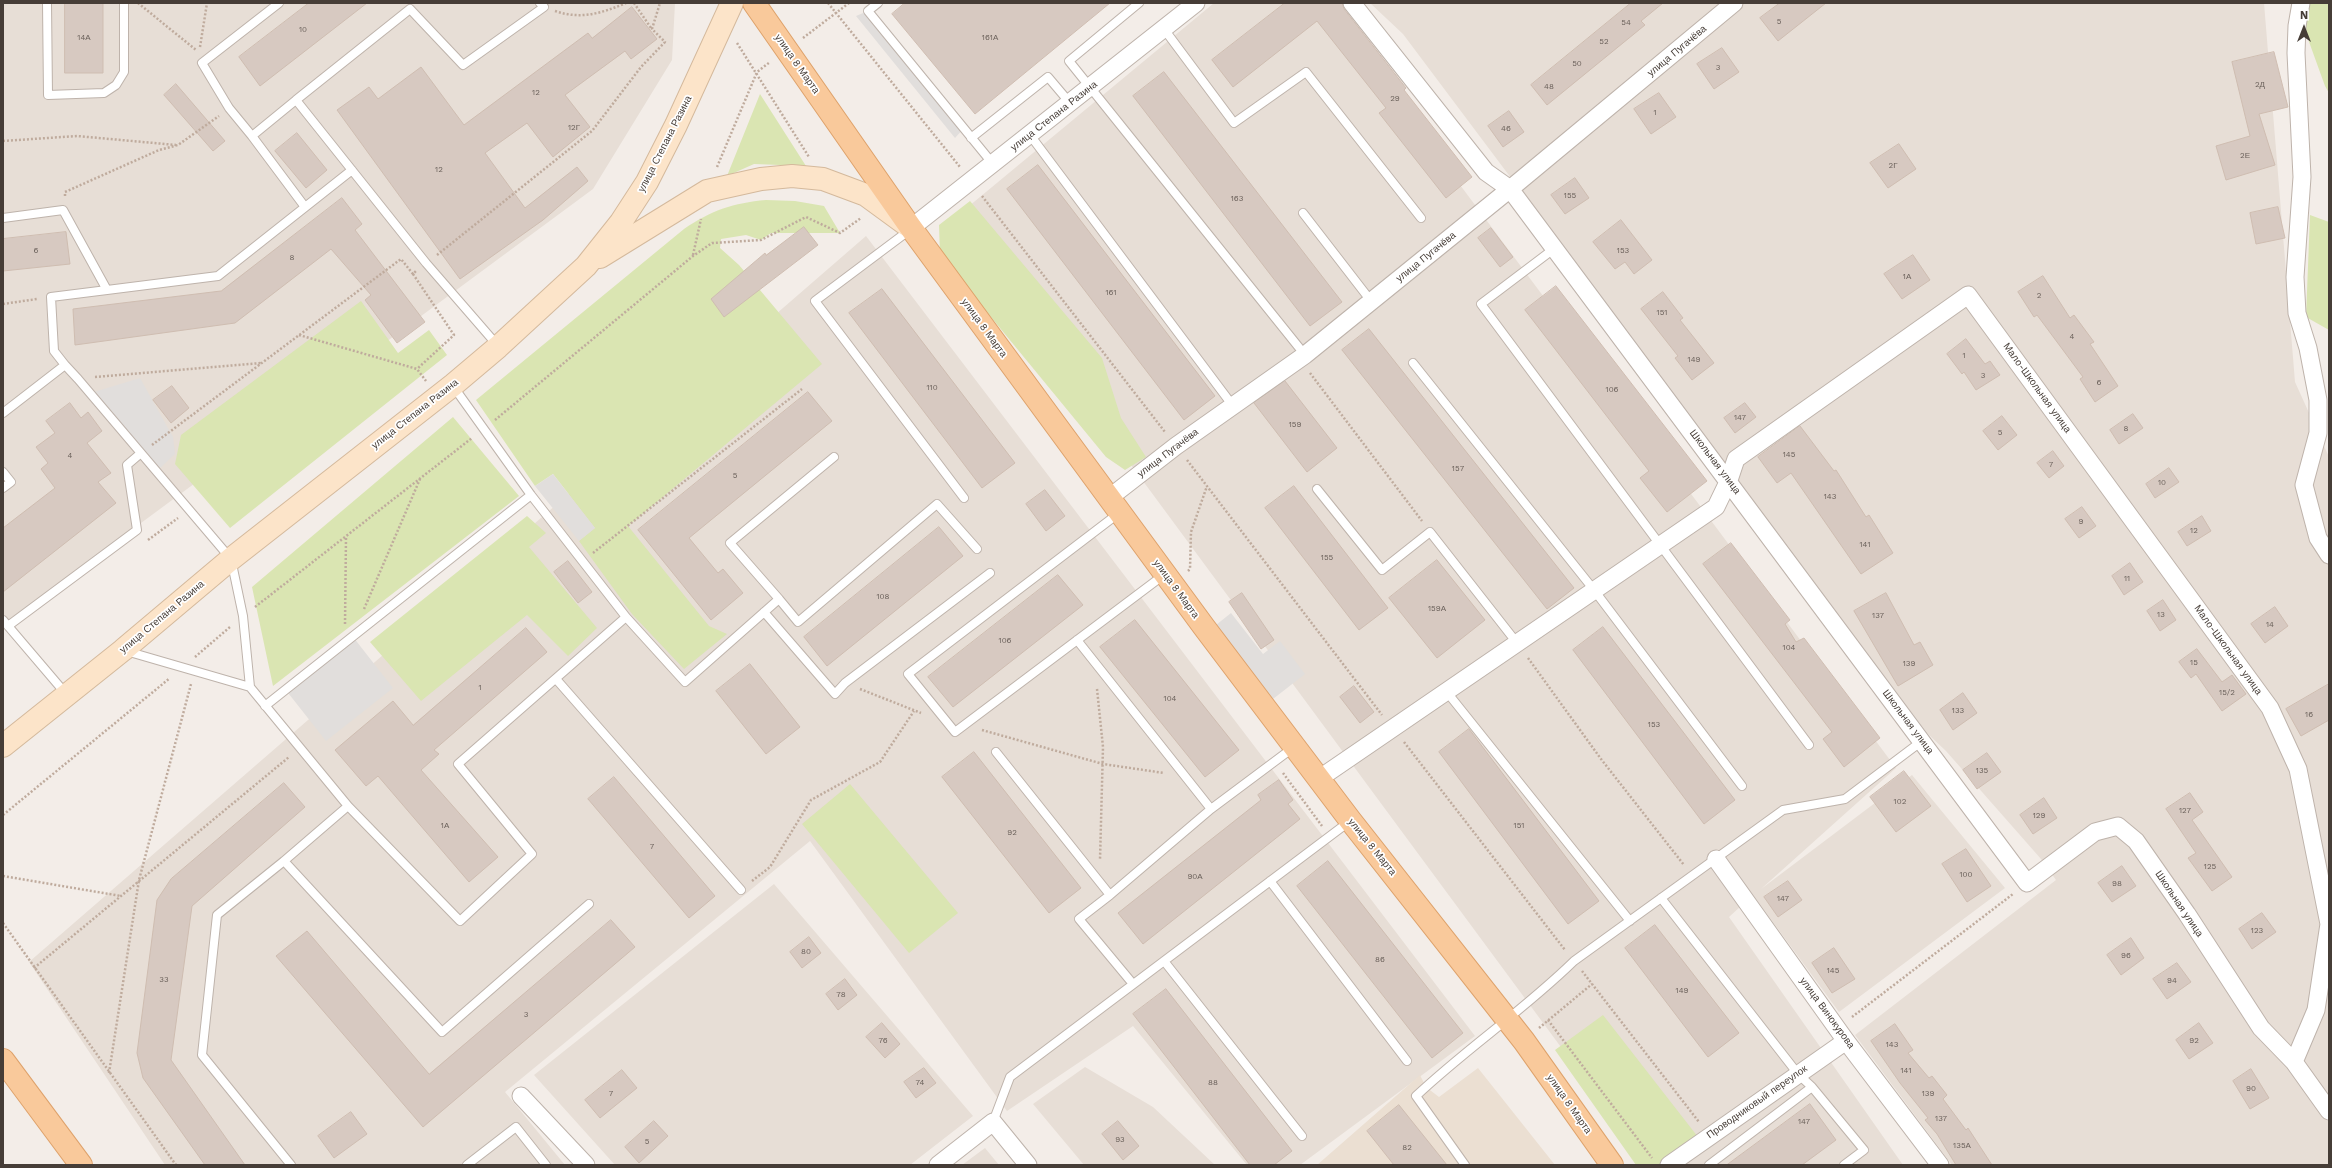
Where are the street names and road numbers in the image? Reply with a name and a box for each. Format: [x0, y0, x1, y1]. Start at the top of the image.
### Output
street label: улица Пугачёва [1645, 23, 1709, 79]
street label: улица 8 Марта [772, 32, 822, 96]
street label: улица Степана Разина [1008, 78, 1100, 154]
street label: улица Степана Разина [635, 94, 695, 194]
street label: улица Пугачёва [1394, 229, 1458, 285]
street label: улица 8 Марта [959, 296, 1009, 360]
street label: Мало-Школьная улица [2000, 341, 2074, 435]
street label: улица Степана Разина [369, 376, 461, 452]
street label: улица Пугачёва [1135, 426, 1201, 480]
street label: Школьная улица [1687, 427, 1743, 497]
street label: улица 8 Марта [1151, 557, 1201, 621]
street label: улица Степана Разина [117, 578, 207, 656]
street label: Мало-Школьная улица [2191, 603, 2265, 697]
street label: Школьная улица [1880, 687, 1936, 757]
street label: улица 8 Марта [1345, 816, 1399, 878]
street label: Школьная улица [2152, 869, 2206, 939]
street label: улица Винокурова [1797, 975, 1857, 1051]
street label: Проводниковый переулок [1704, 1063, 1810, 1141]
street label: улица 8 Марта [1544, 1072, 1594, 1136]

